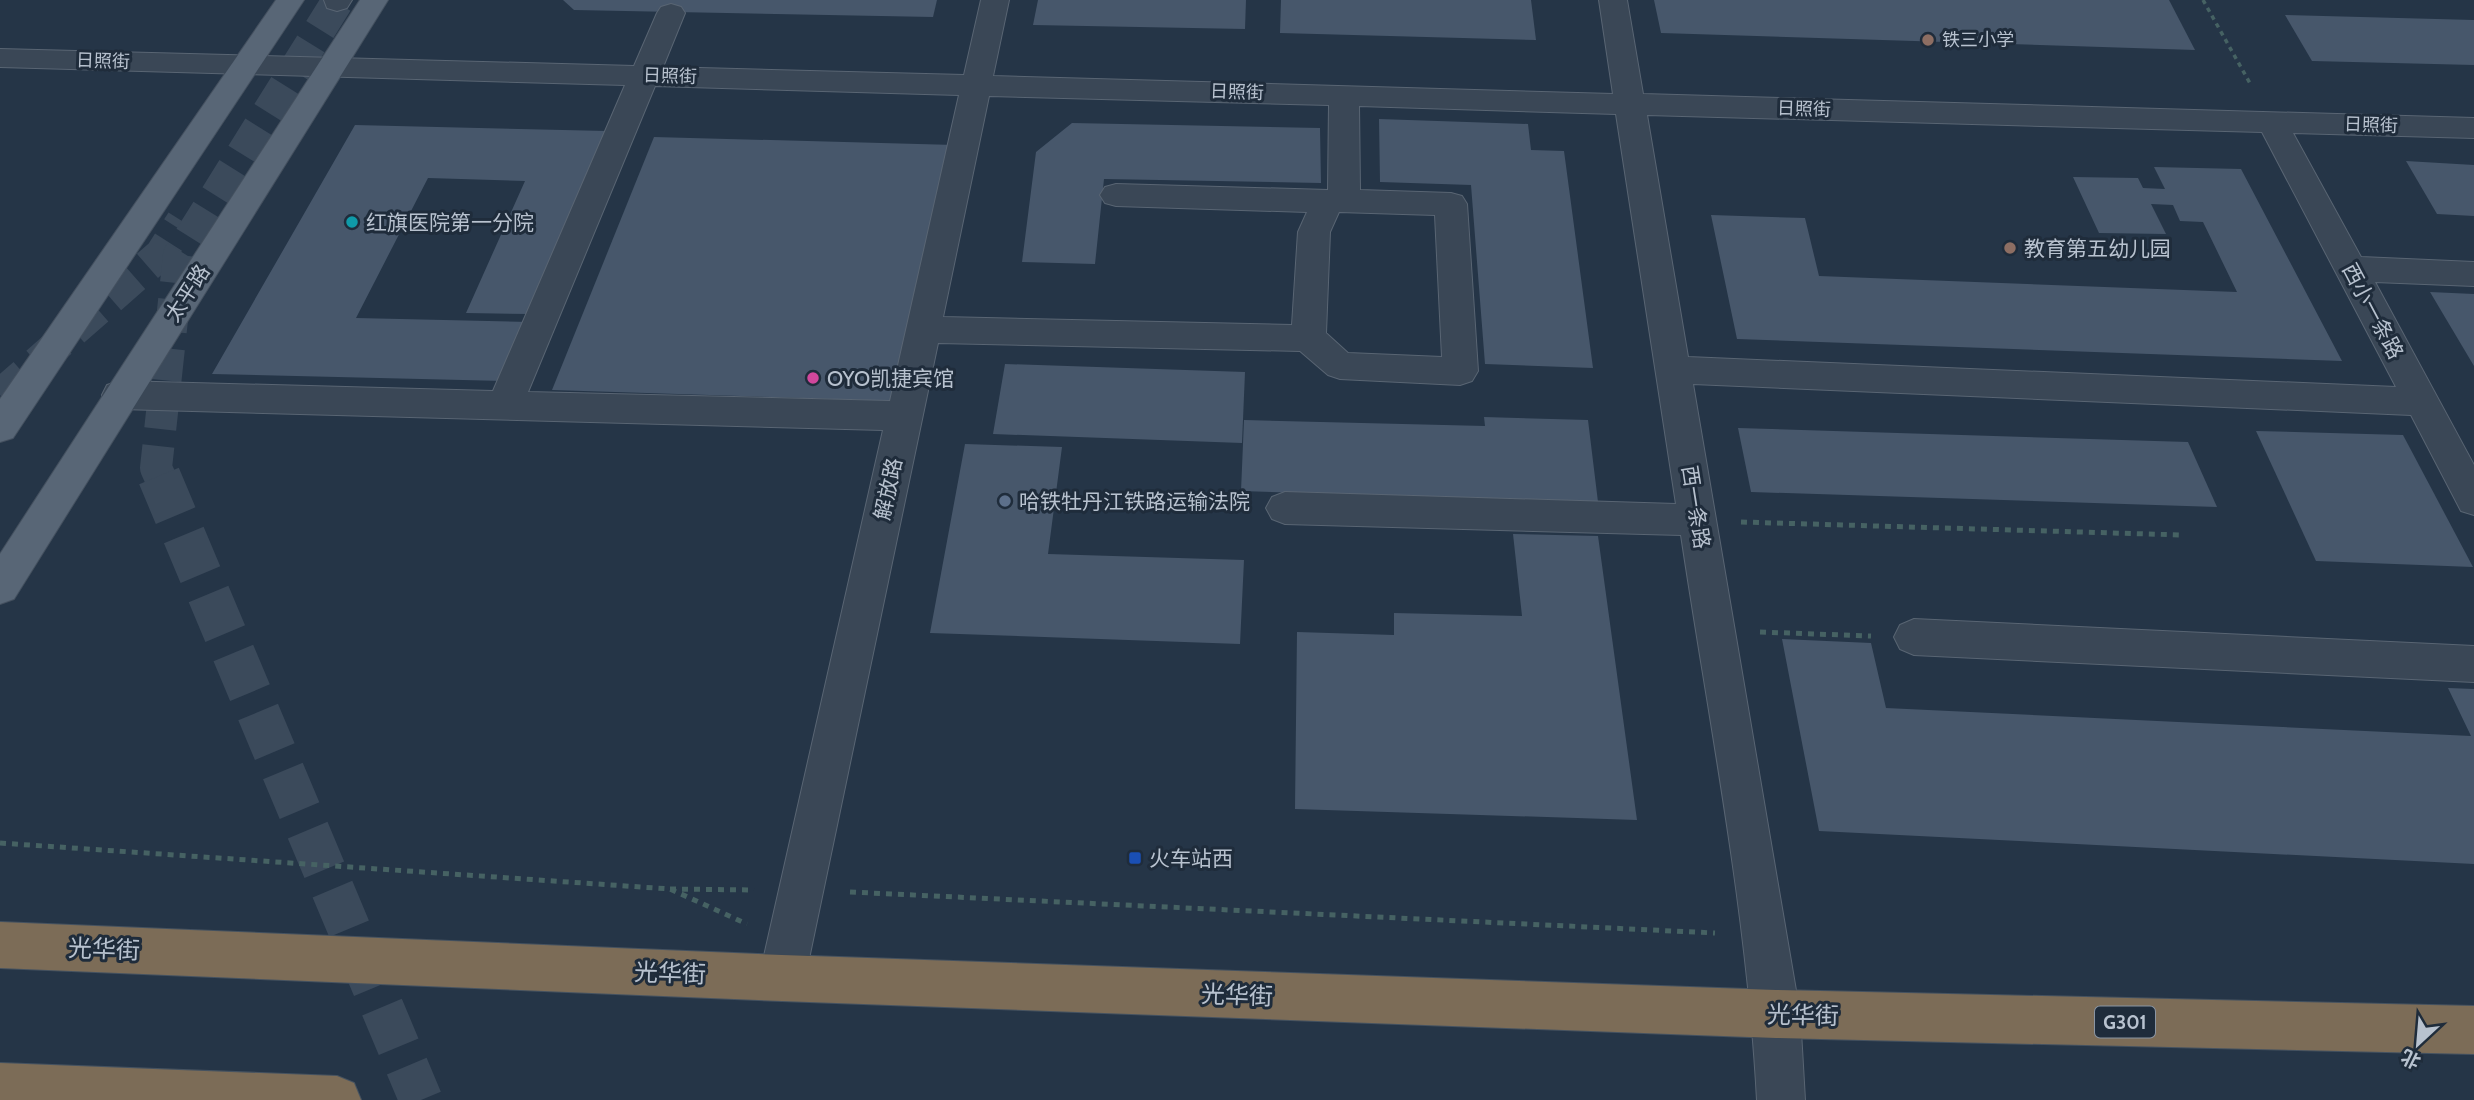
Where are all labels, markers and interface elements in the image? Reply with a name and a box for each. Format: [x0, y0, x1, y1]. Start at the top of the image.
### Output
place label: 铁三小学 [1942, 29, 2014, 51]
marker: 铁三小学 [1920, 32, 1936, 48]
street label: 日照街 [76, 49, 130, 73]
street label: 日照街 [643, 64, 697, 88]
street label: 日照街 [1210, 80, 1264, 104]
street label: 日照街 [1777, 97, 1831, 121]
street label: 日照街 [2344, 113, 2398, 137]
place label: 红旗医院第一分院 [366, 210, 534, 235]
marker: 红旗医院第一分院 [344, 214, 360, 230]
place label: 教育第五幼儿园 [2024, 236, 2171, 261]
marker: 教育第五幼儿园 [2002, 240, 2018, 256]
street label: 西小一条路 [2337, 259, 2409, 363]
street label: 太平路 [159, 260, 215, 326]
place label: OYO凯捷宾馆 [827, 366, 954, 391]
marker: OYO凯捷宾馆 [805, 370, 821, 386]
street label: 解放路 [869, 456, 907, 522]
street label: 西一条路 [1677, 464, 1715, 550]
place label: 哈铁牡丹江铁路运输法院 [1019, 489, 1250, 514]
marker: 哈铁牡丹江铁路运输法院 [997, 493, 1013, 509]
place label: 火车站西 [1149, 846, 1233, 871]
marker: 火车站西 [1127, 850, 1143, 866]
street label: 光华街 [68, 933, 140, 965]
street label: 光华街 [634, 957, 706, 989]
street label: 光华街 [1201, 979, 1273, 1011]
street label: 光华街 [1767, 1000, 1839, 1030]
road number: G301 [2095, 1006, 2155, 1038]
north arrow [2383, 1009, 2453, 1079]
text: 北 [2397, 1044, 2424, 1073]

